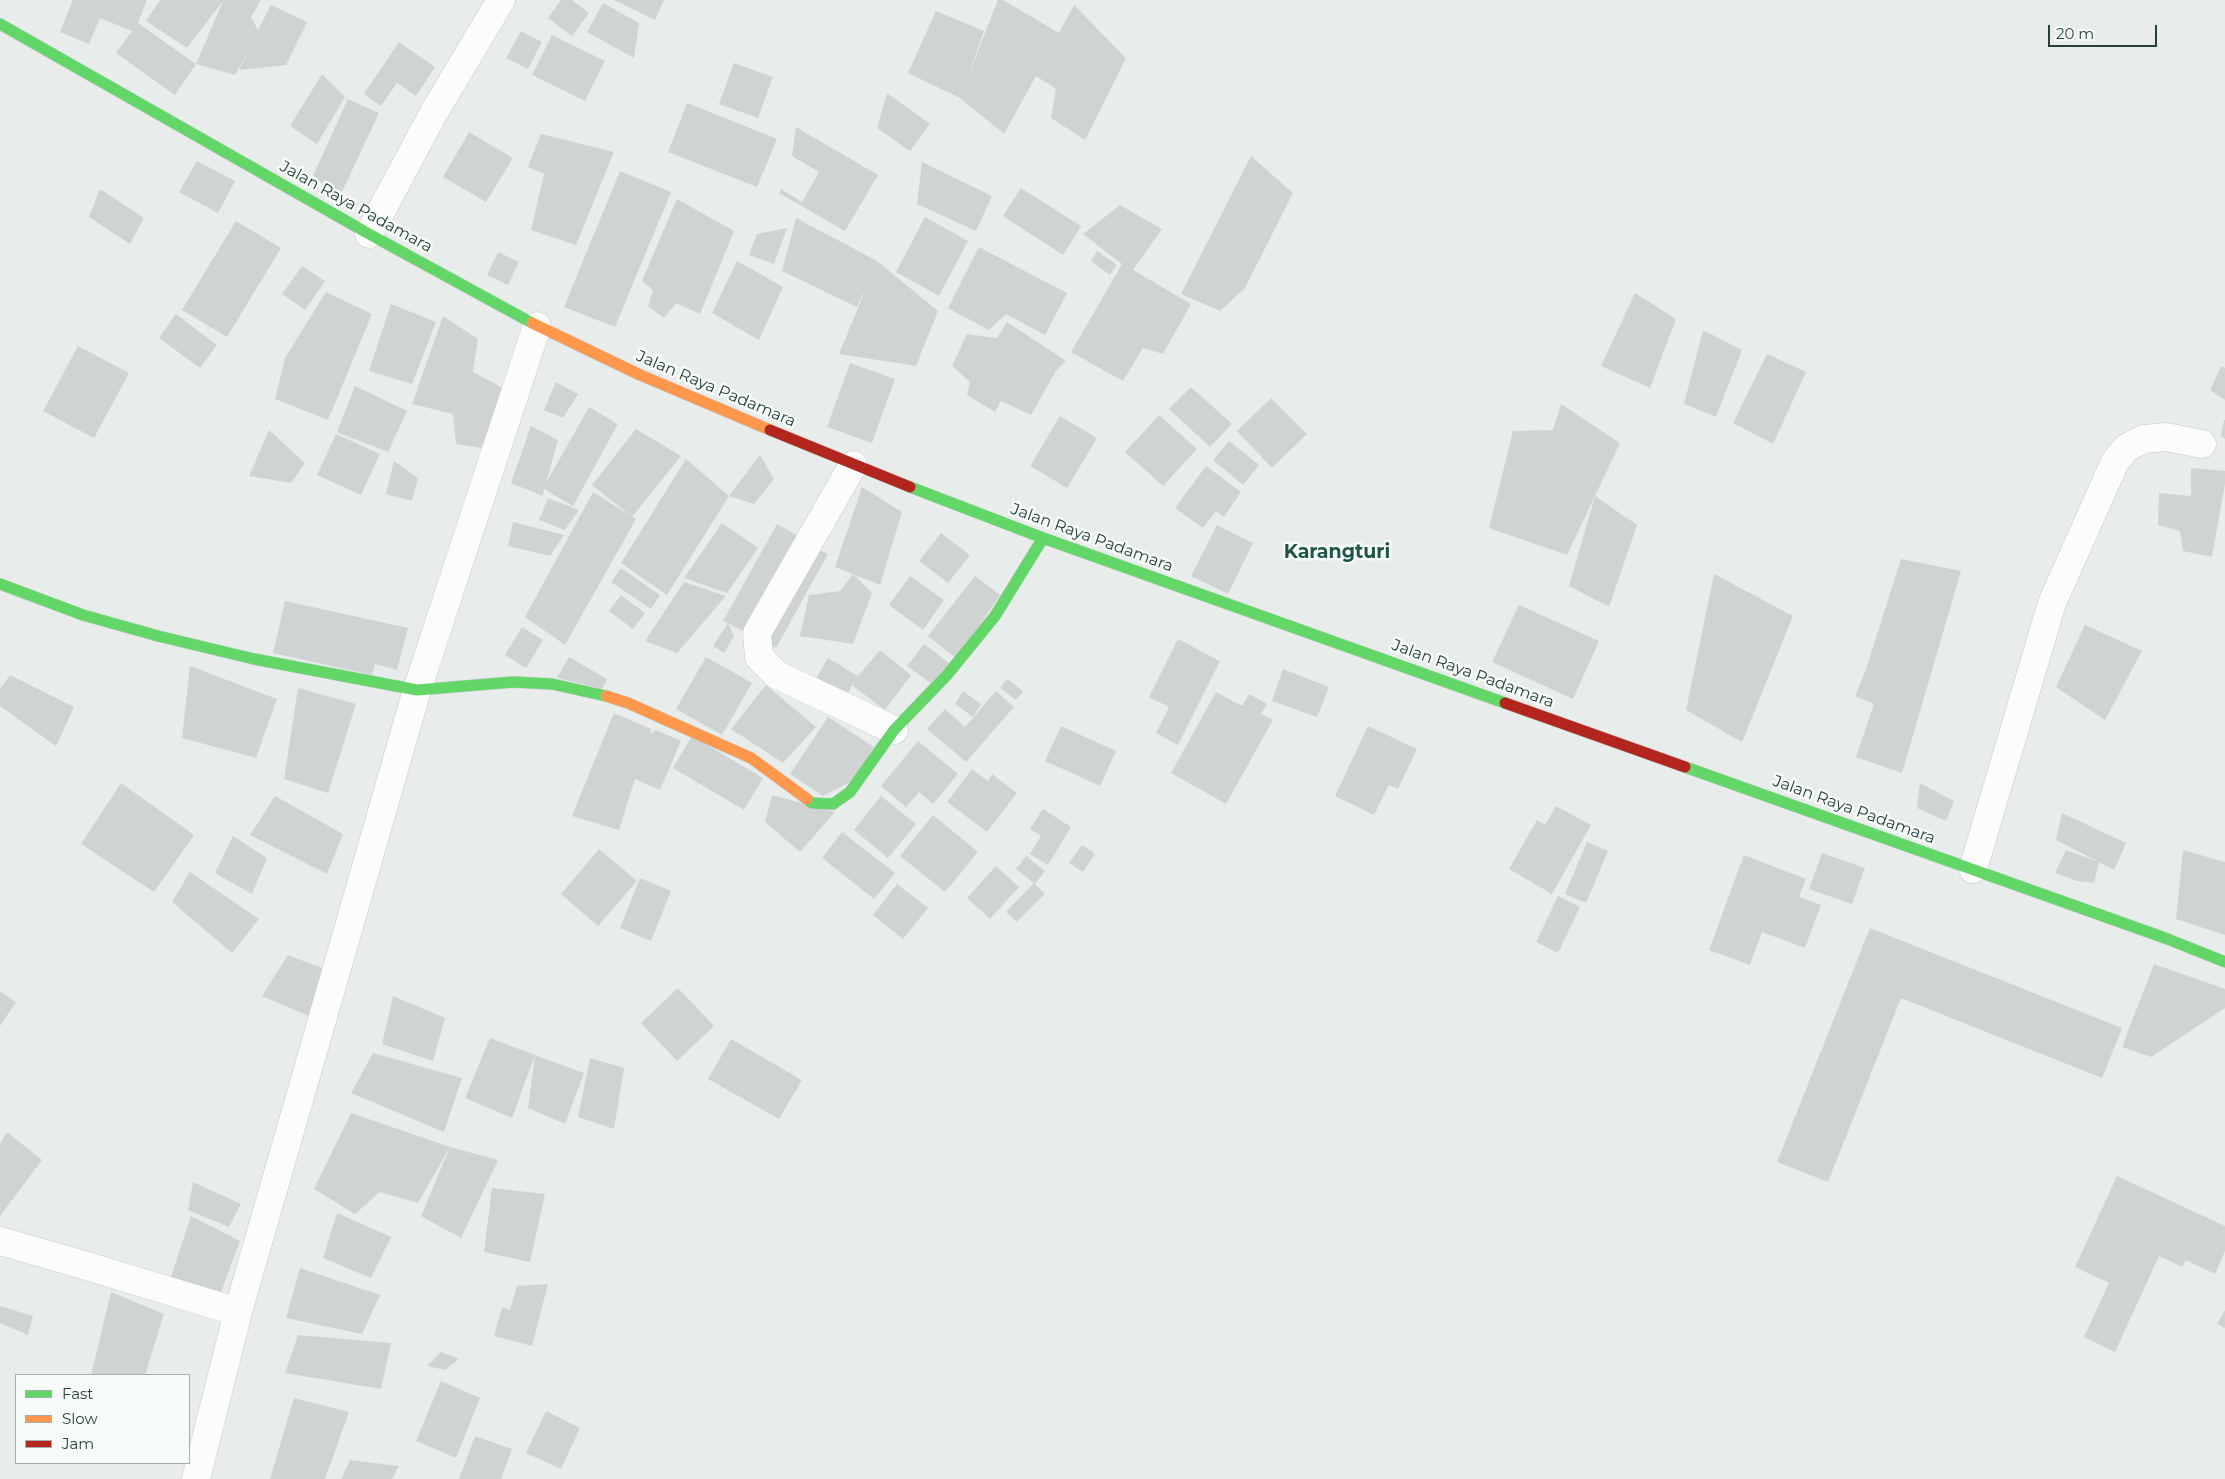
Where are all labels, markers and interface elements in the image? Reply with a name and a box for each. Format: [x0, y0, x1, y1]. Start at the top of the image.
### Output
scale bar [2050, 15, 2159, 47]
text: 20 m [2056, 24, 2094, 43]
street label: Jalan Raya Padamara [276, 157, 436, 257]
street label: Jalan Raya Padamara [633, 347, 799, 431]
street label: Jalan Raya Padamara [1008, 500, 1176, 576]
district label: Karangturi [1284, 541, 1390, 563]
street label: Jalan Raya Padamara [1389, 636, 1557, 712]
street label: Jalan Raya Padamara [1770, 772, 1938, 848]
legend [15, 1374, 190, 1464]
text: Fast [62, 1384, 93, 1403]
text: Slow [62, 1409, 98, 1428]
text: Jam [62, 1434, 94, 1453]

